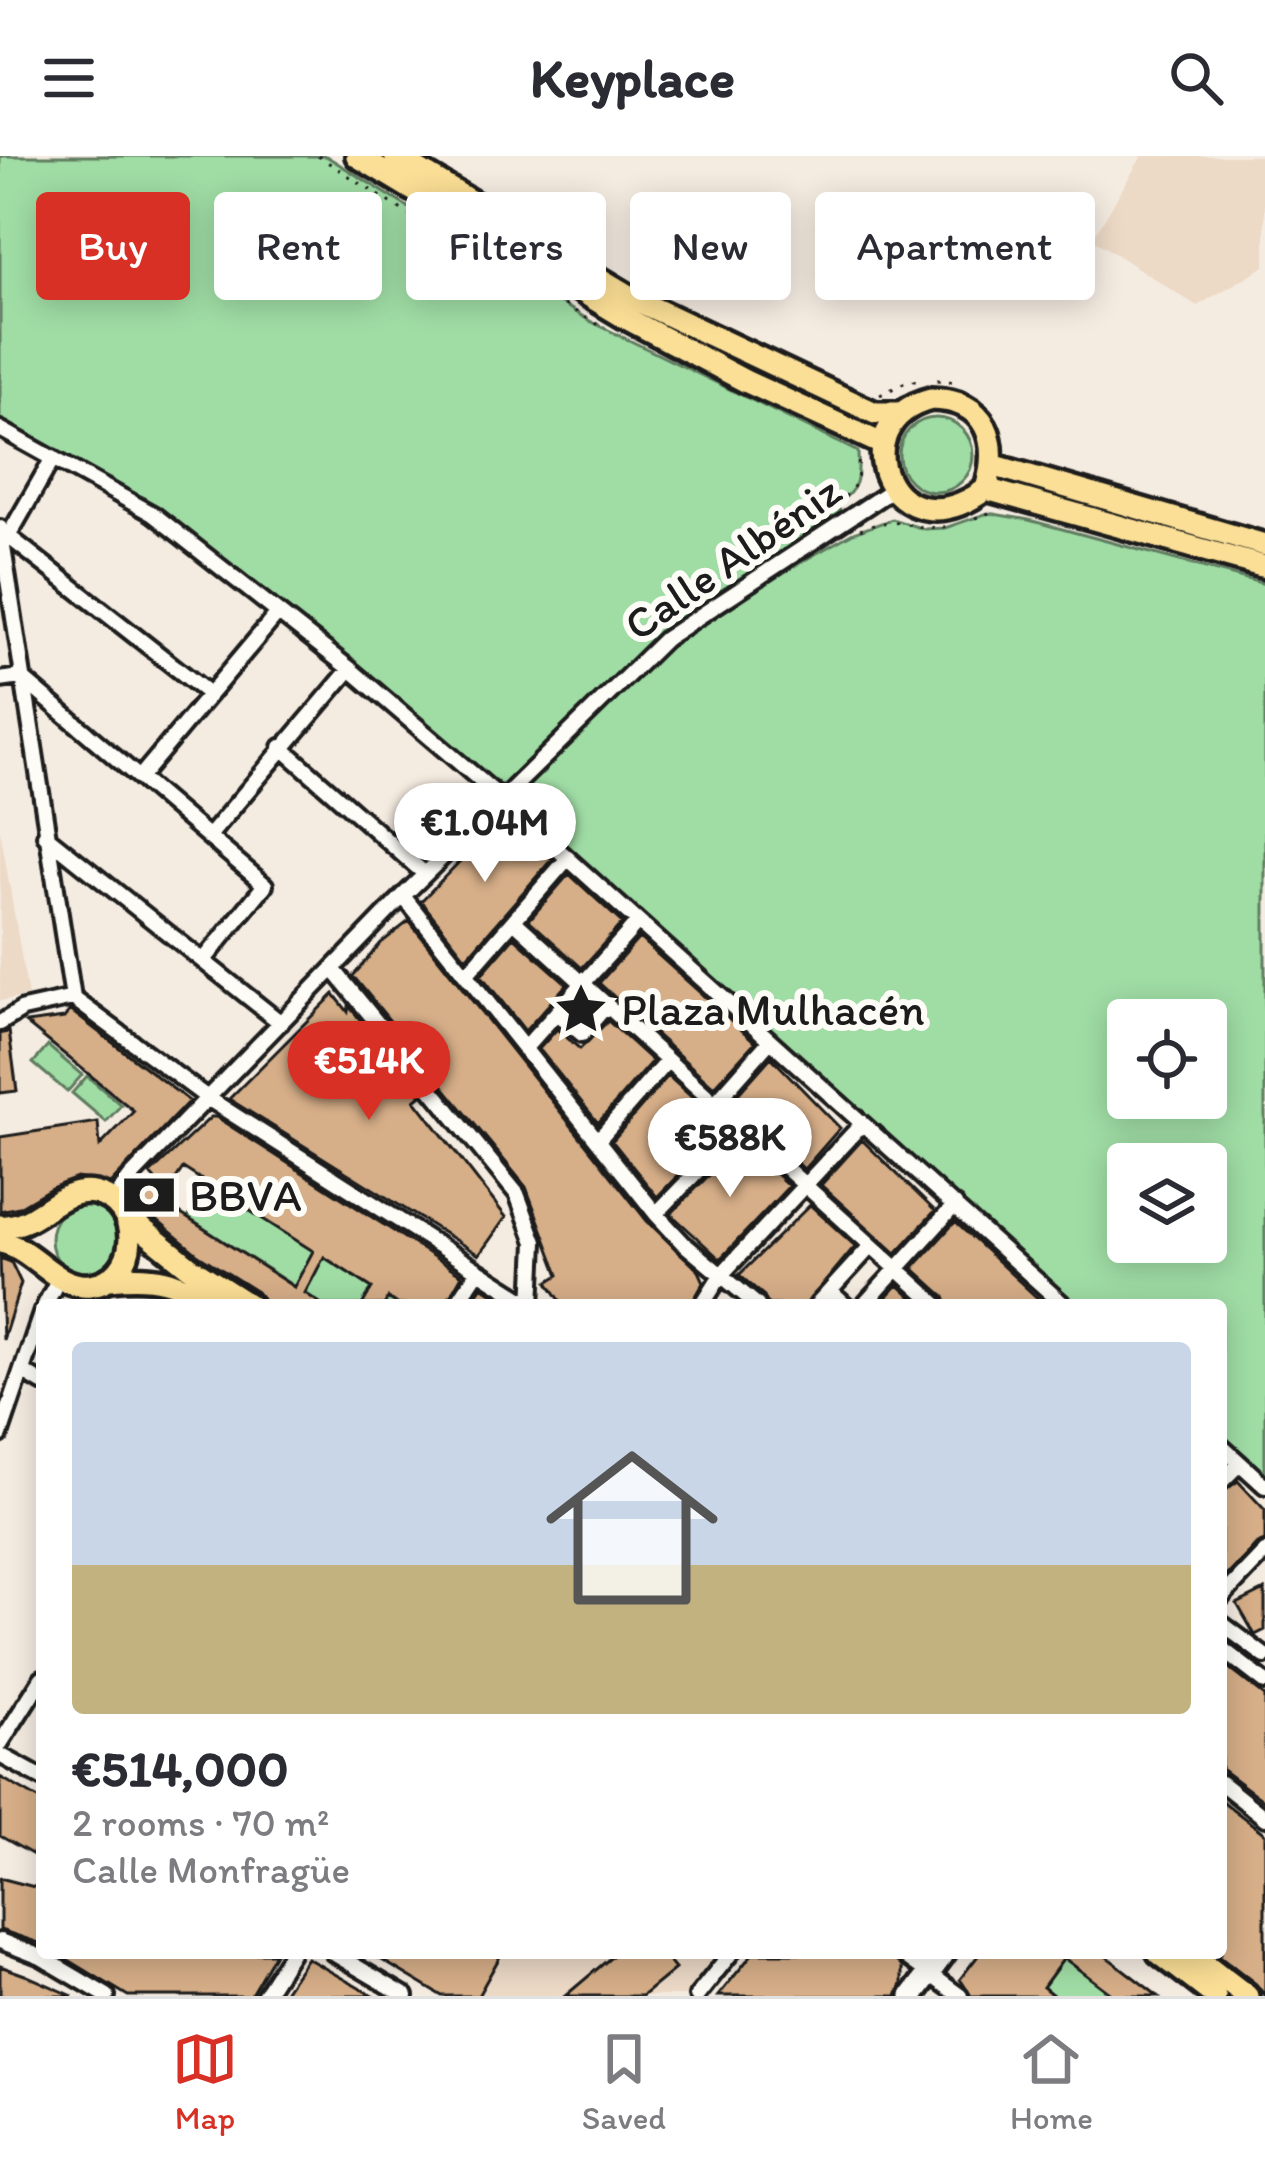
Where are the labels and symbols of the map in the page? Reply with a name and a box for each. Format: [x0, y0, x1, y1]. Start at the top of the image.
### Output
street label: Calle Albéniz [613, 463, 851, 651]
pin: €1.04M [387, 783, 583, 885]
place icon: Plaza Mulhacén [552, 980, 610, 1038]
place label: Plaza Mulhacén [621, 982, 925, 1036]
pin: €514K [285, 1021, 453, 1123]
pin: €588K [646, 1098, 814, 1200]
bank icon: BBVA [120, 1166, 178, 1224]
place label: BBVA [189, 1168, 302, 1222]

